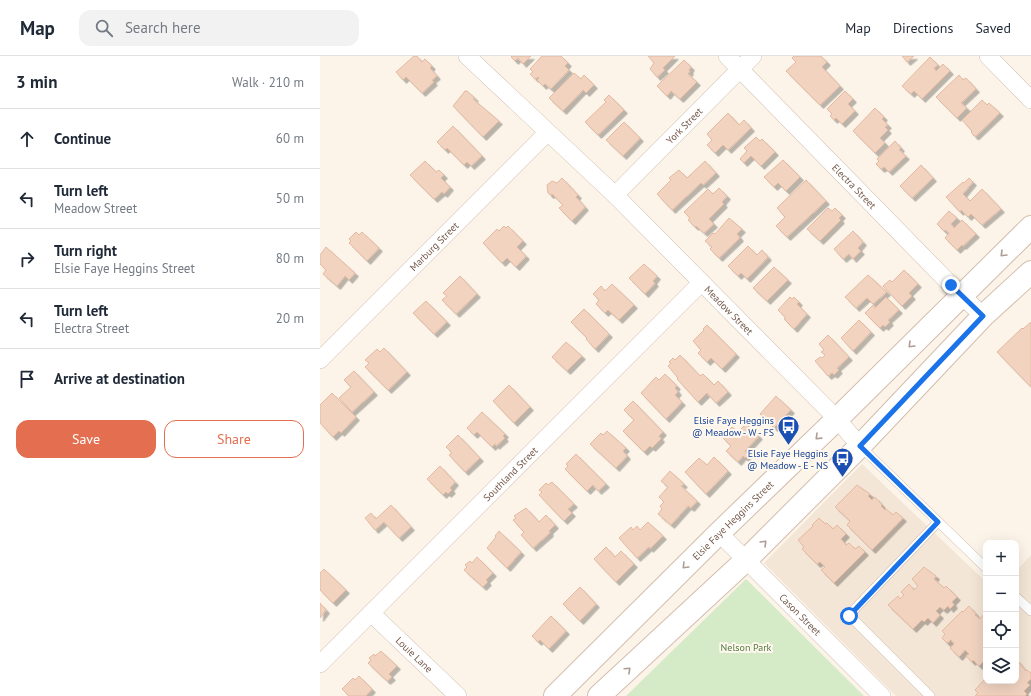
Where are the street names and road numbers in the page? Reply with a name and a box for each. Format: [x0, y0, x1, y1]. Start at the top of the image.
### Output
street label: York Street [663, 104, 705, 146]
street label: Electra Street [829, 161, 880, 212]
street label: Marburg Street [407, 218, 462, 273]
street label: Meadow Street [702, 283, 757, 338]
street label: Southland Street [480, 443, 541, 504]
street label: Elsie Faye Heggins Street [689, 477, 776, 563]
street label: Cason Street [777, 591, 824, 638]
street label: Louie Lane [393, 634, 436, 675]

